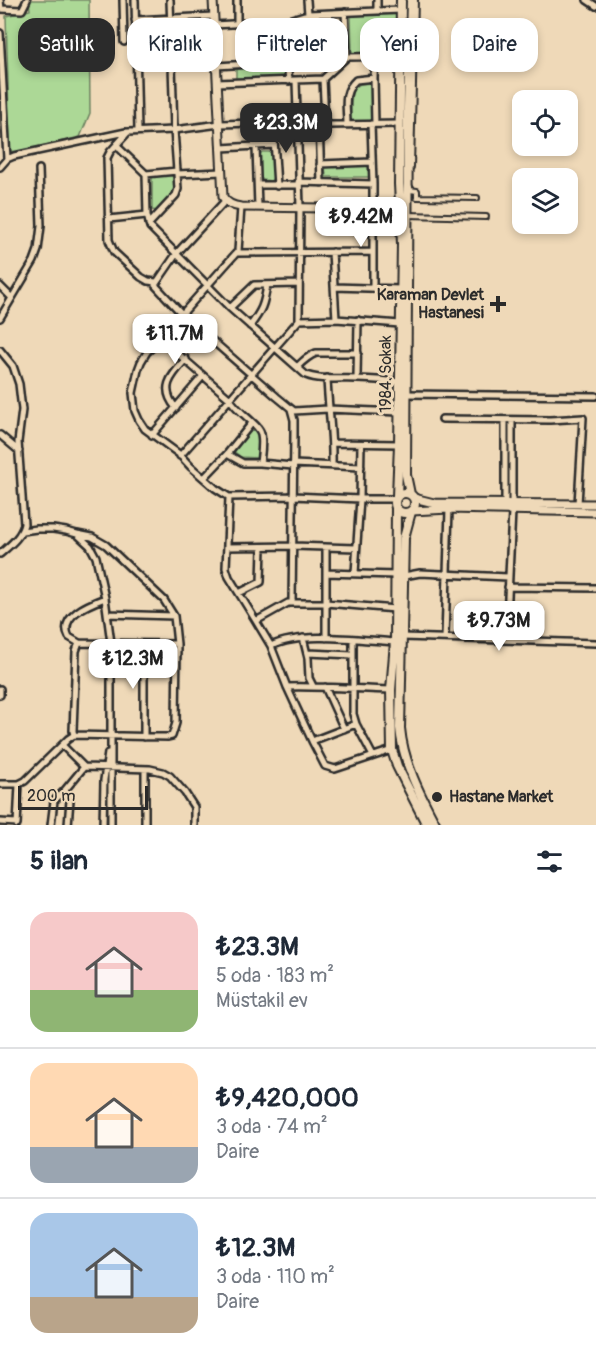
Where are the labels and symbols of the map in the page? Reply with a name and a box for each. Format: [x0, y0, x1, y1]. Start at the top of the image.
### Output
pin: ₺23.3M [237, 103, 335, 154]
pin: ₺9.42M [312, 197, 410, 248]
place label: Karaman Devlet Hastanesi [377, 285, 485, 323]
marker: Karaman Devlet Hastanesi [489, 295, 507, 313]
pin: ₺11.7M [126, 314, 224, 365]
street label: 1984. Sokak [376, 335, 396, 413]
pin: ₺9.73M [450, 601, 548, 652]
pin: ₺12.3M [84, 639, 182, 690]
scale bar [18, 783, 148, 810]
place label: Hastane Market [449, 787, 554, 807]
marker: Hastane Market [430, 790, 444, 804]

